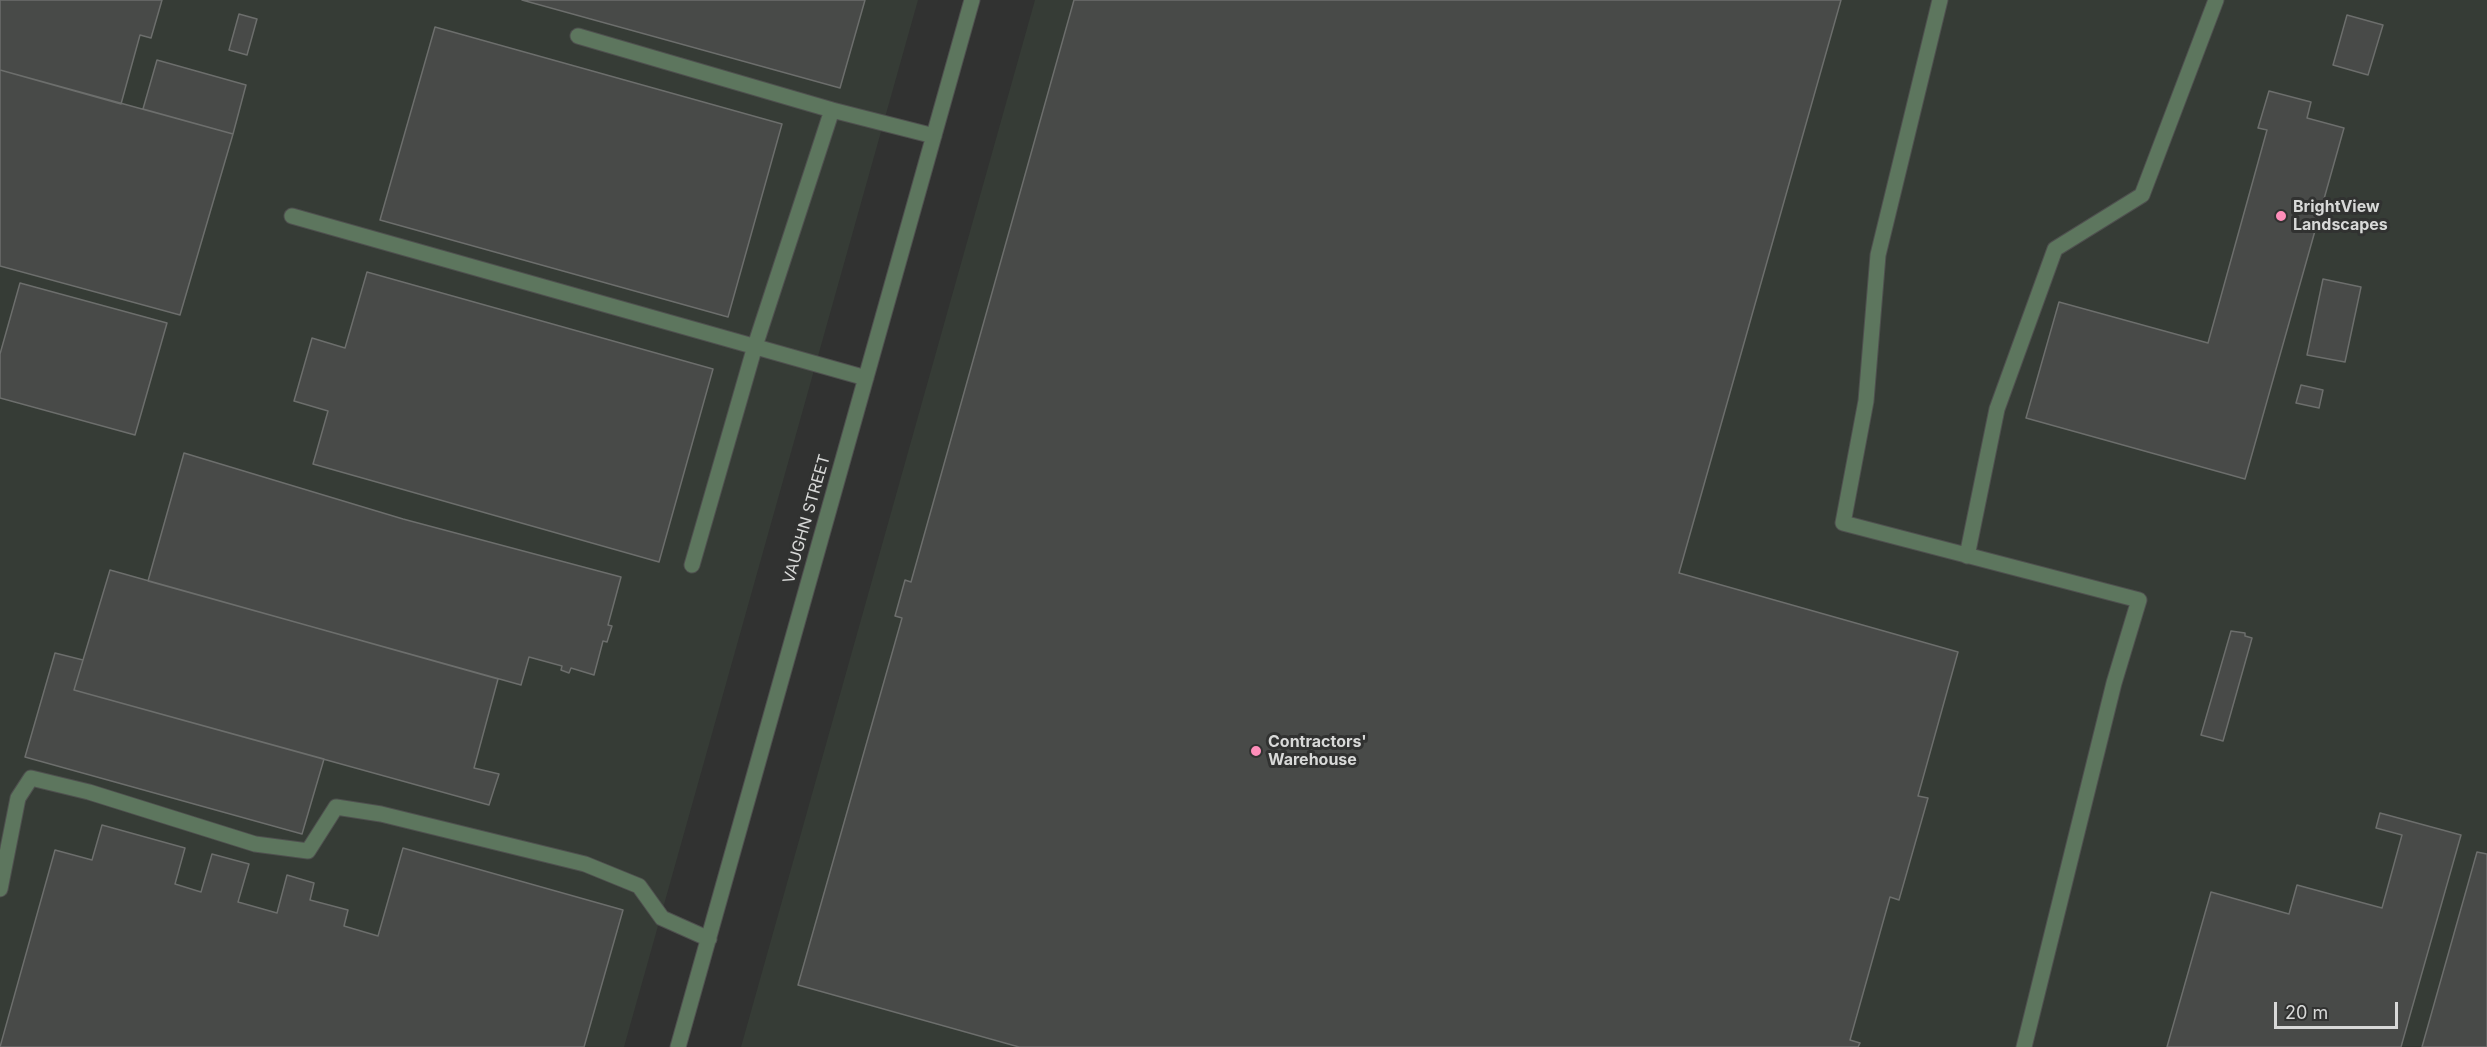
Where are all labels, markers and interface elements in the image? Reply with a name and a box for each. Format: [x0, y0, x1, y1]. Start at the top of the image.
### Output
place label: BrightView Landscapes [2293, 197, 2388, 235]
marker: BrightView Landscapes [2274, 209, 2288, 223]
street label: VAUGHN STREET [779, 452, 835, 586]
place label: Contractors' Warehouse [1268, 732, 1367, 770]
marker: Contractors' Warehouse [1249, 744, 1263, 758]
scale bar [2277, 990, 2402, 1028]
text: 20 m [2285, 1002, 2328, 1023]

